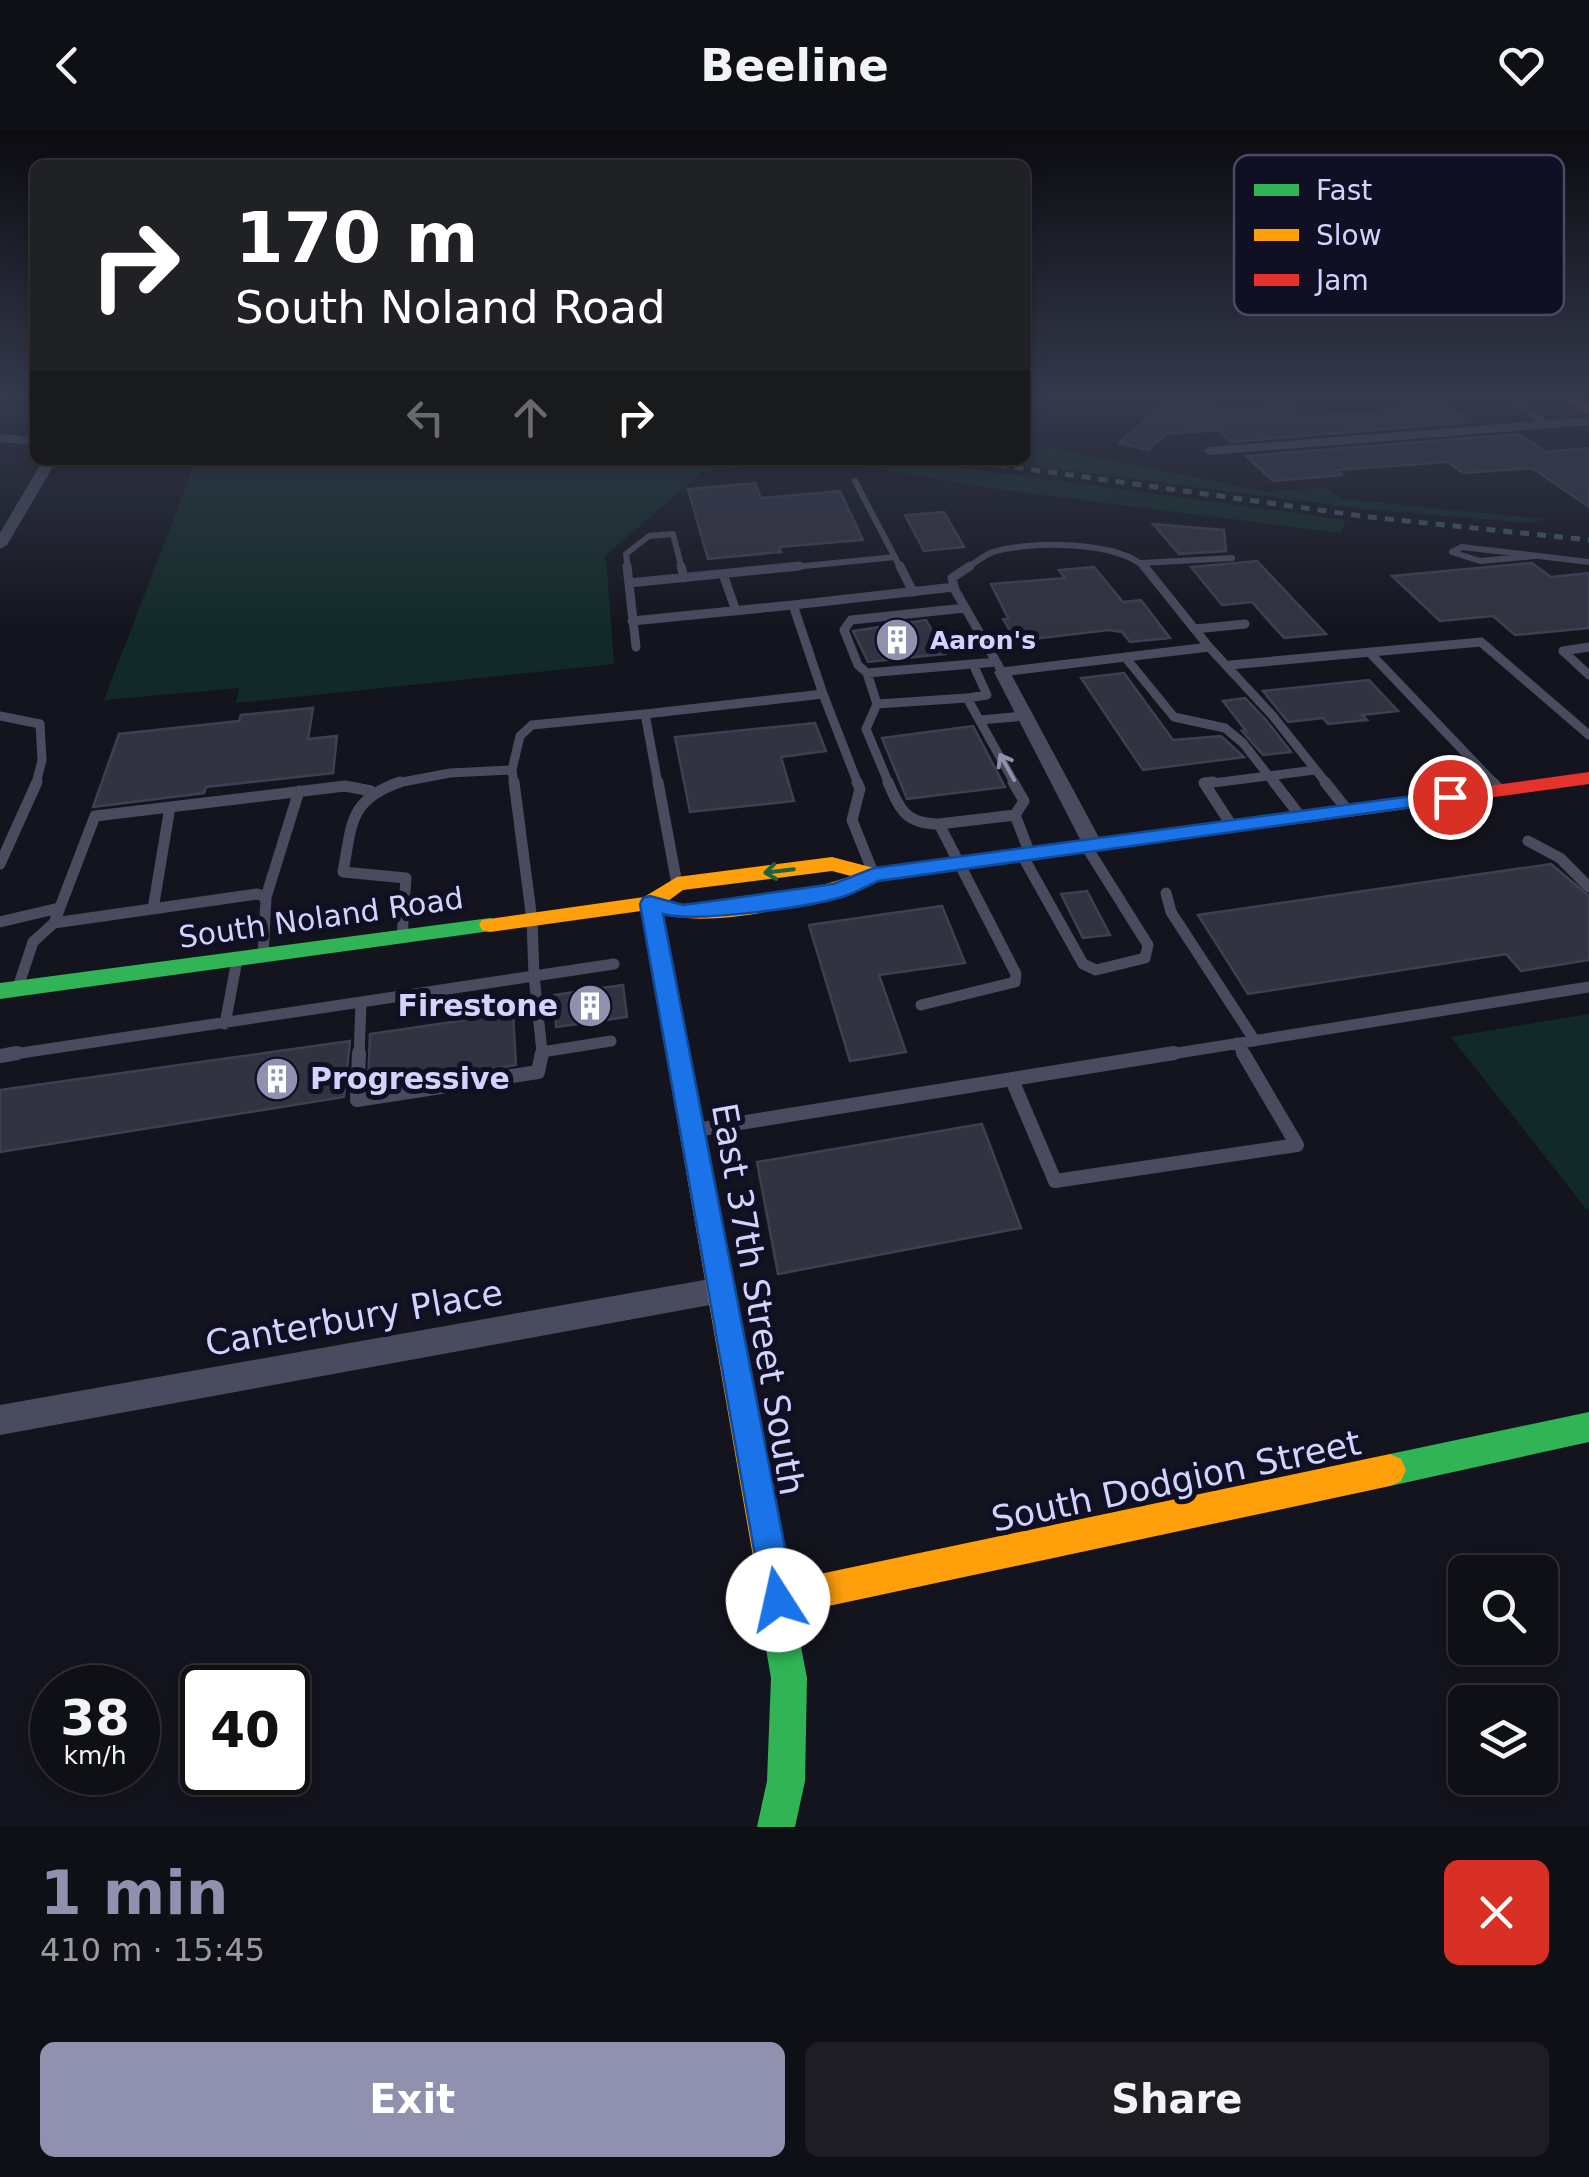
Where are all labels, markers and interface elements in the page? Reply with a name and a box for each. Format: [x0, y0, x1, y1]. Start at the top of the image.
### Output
icon: back [40, 38, 95, 93]
icon: heart [1494, 38, 1549, 93]
text: Beeline [700, 39, 889, 92]
legend [1234, 155, 1564, 315]
text: Fast [1316, 174, 1372, 207]
text: 170 m [235, 197, 478, 279]
icon: right [70, 200, 200, 330]
text: Slow [1316, 219, 1382, 252]
text: Jam [1314, 264, 1369, 297]
text: South Noland Road [235, 281, 666, 334]
icon: left [398, 390, 453, 445]
icon: ahead [503, 390, 558, 445]
icon: right [608, 390, 663, 445]
building icon: Aaron's [874, 617, 920, 663]
place label: Aaron's [930, 626, 1036, 655]
one-way arrow [997, 753, 1017, 782]
pin [1408, 755, 1493, 840]
icon: arrive [1423, 770, 1478, 825]
one-way arrow [763, 862, 796, 880]
street label: South Noland Road [176, 880, 466, 955]
building icon: Firestone [567, 983, 613, 1029]
place label: Firestone [398, 988, 558, 1023]
building icon: Progressive [254, 1056, 300, 1102]
place label: Progressive [310, 1061, 510, 1096]
street label: East 37th Street South [704, 1100, 812, 1498]
street label: Canterbury Place [202, 1272, 506, 1364]
street label: South Dodgion Street [988, 1422, 1364, 1540]
position arrow [726, 1548, 830, 1652]
map controls [1448, 1555, 1558, 1795]
button: search [1448, 1555, 1558, 1665]
speed limit sign: 40 [180, 1665, 310, 1795]
button: layers [1448, 1685, 1558, 1795]
text: 38 [60, 1689, 130, 1747]
text: km/h [63, 1741, 127, 1770]
text: 1 min [40, 1858, 228, 1928]
button: close [1444, 1860, 1549, 1965]
text: 410 m · 15:45 [40, 1931, 265, 1969]
button: Exit [40, 2042, 785, 2157]
button: Share [805, 2042, 1549, 2157]

